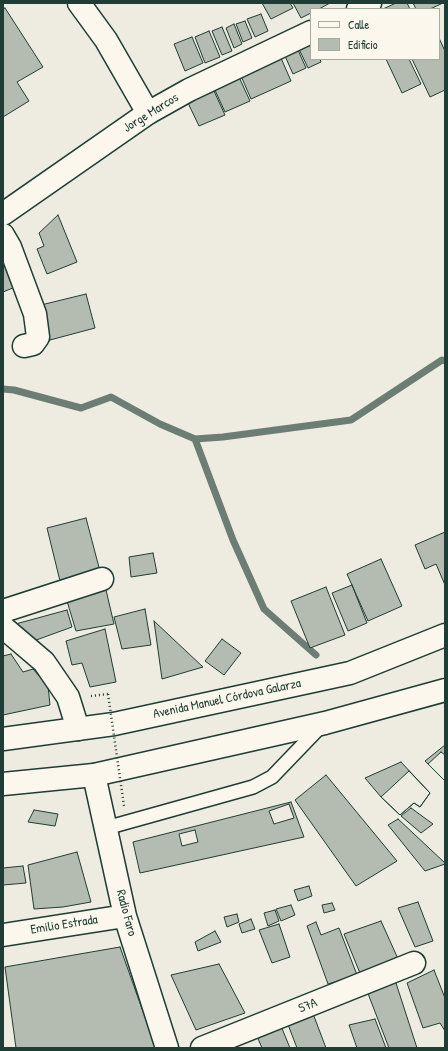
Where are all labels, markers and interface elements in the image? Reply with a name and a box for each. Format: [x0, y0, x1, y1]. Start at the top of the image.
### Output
legend [310, 8, 440, 60]
text: Calle [348, 16, 369, 33]
text: Edificio [348, 36, 378, 53]
street label: Jorge Marcos [121, 90, 181, 136]
street label: Avenida Manuel Córdova Galarza [152, 676, 302, 722]
street label: Radio Faro [112, 888, 140, 938]
street label: Emilio Estrada [29, 912, 99, 938]
street label: S7A [296, 995, 320, 1017]

